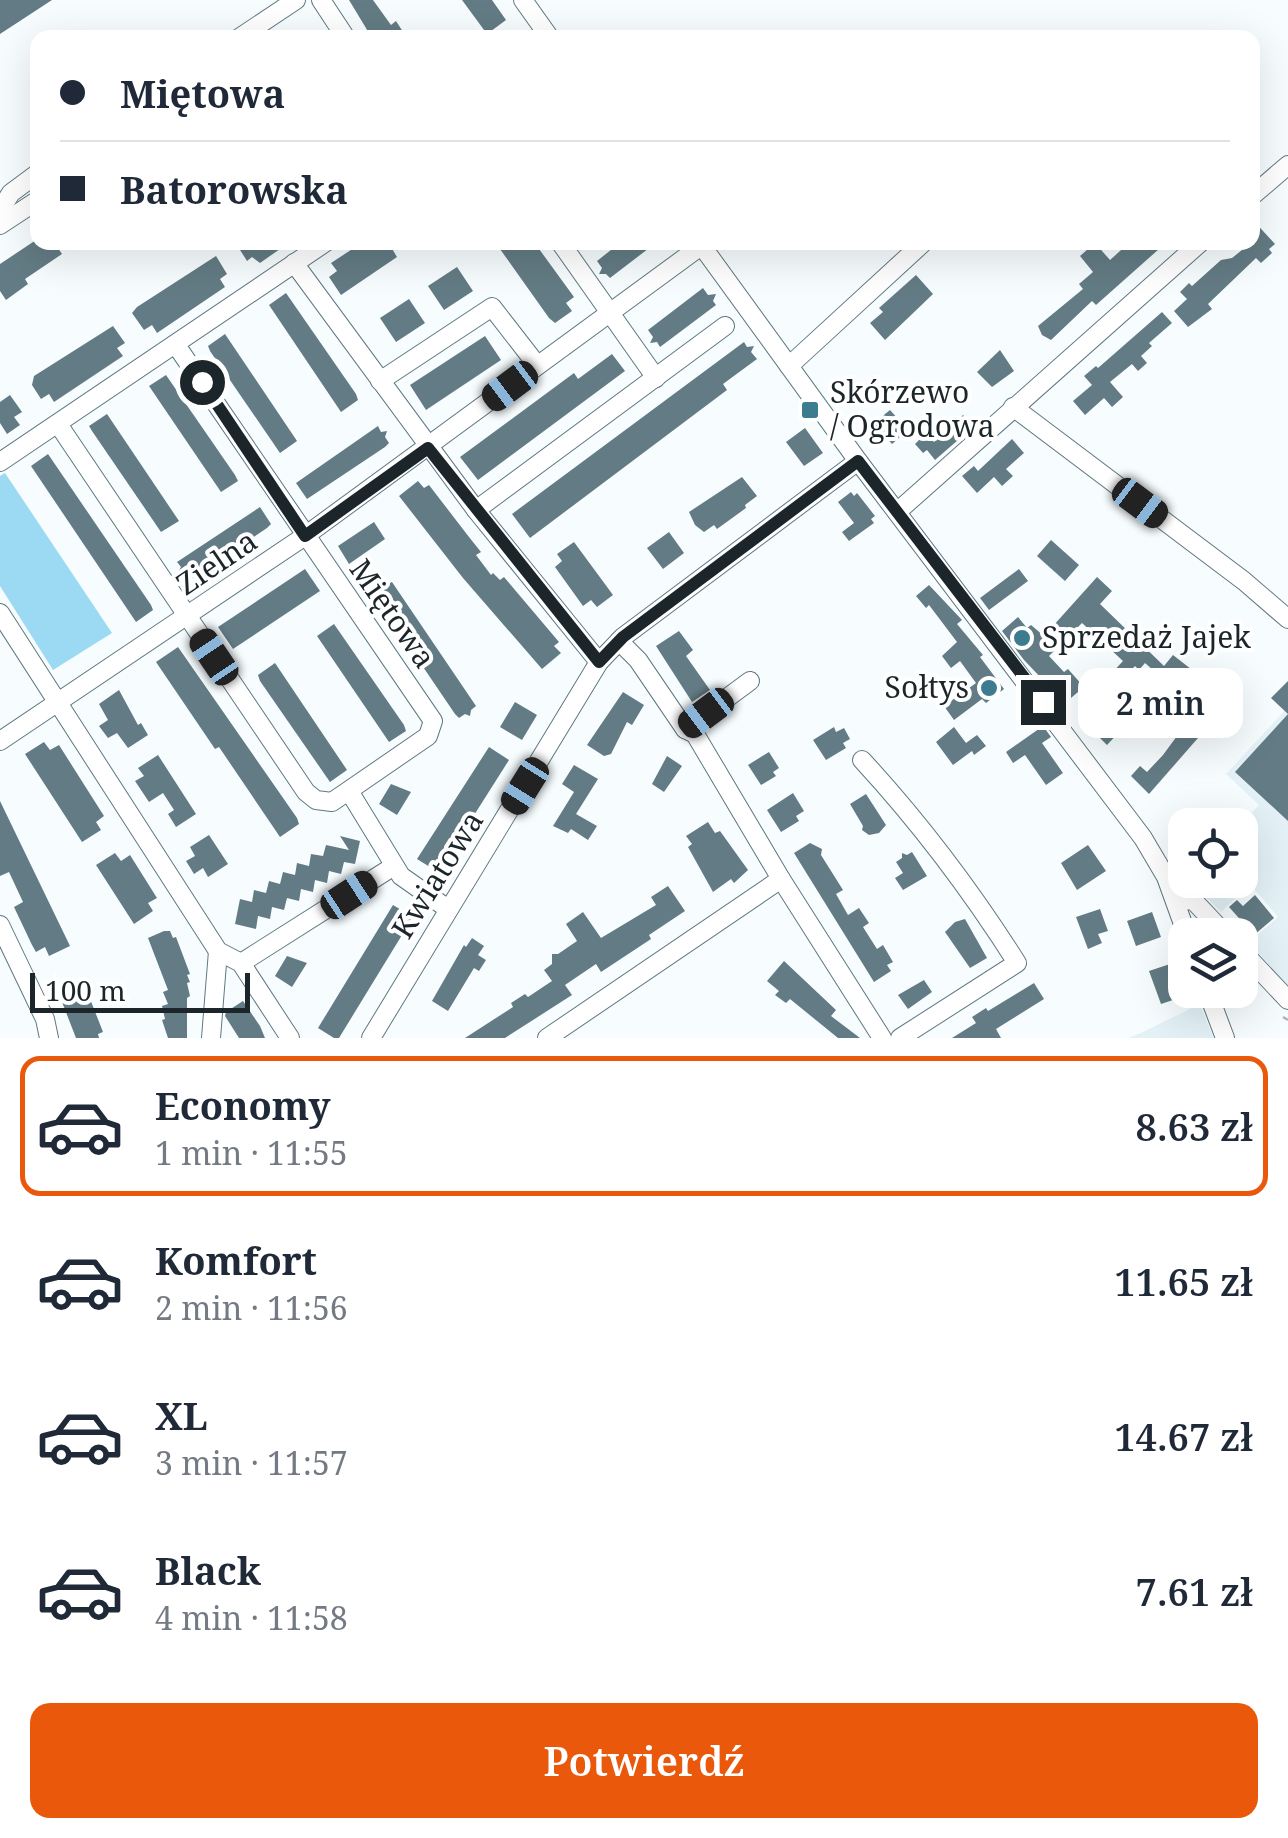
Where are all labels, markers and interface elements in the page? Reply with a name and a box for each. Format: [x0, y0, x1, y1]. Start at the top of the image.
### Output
text: Miętowa [120, 67, 285, 119]
text: Batorowska [120, 163, 348, 215]
car [477, 356, 543, 416]
route start [180, 360, 225, 405]
place label: Skórzewo / Ogrodowa [830, 371, 995, 446]
marker: Skórzewo / Ogrodowa [799, 399, 821, 421]
car [1107, 473, 1173, 533]
street label: Zielna [168, 520, 264, 604]
street label: Miętowa [341, 550, 446, 676]
place label: Sprzedaż Jajek [1042, 616, 1251, 657]
car [185, 624, 243, 690]
marker: Sprzedaż Jajek [1011, 627, 1033, 649]
place label: Sołtys [885, 666, 969, 707]
callout: 2 min [1078, 667, 1243, 737]
marker: Sołtys [978, 677, 1000, 699]
route end [1021, 680, 1066, 725]
text: 2 min [1116, 681, 1205, 724]
car [673, 683, 739, 743]
car [496, 753, 554, 819]
street label: Kwiatowa [381, 803, 492, 946]
map controls [1168, 808, 1258, 1008]
button: locate [1168, 808, 1258, 898]
car [316, 866, 382, 924]
button: layers [1168, 918, 1258, 1008]
scale bar [30, 968, 250, 1013]
text: 100 m [45, 971, 126, 1009]
text: Economy [155, 1079, 331, 1131]
icon: car [35, 1081, 125, 1171]
text: 8.63 zł [1136, 1100, 1253, 1152]
text: 1 min · 11:55 [155, 1131, 348, 1174]
text: Komfort [155, 1234, 317, 1286]
icon: car [35, 1236, 125, 1326]
text: 11.65 zł [1114, 1255, 1253, 1307]
text: 2 min · 11:56 [155, 1286, 348, 1329]
text: XL [155, 1389, 208, 1441]
icon: car [35, 1391, 125, 1481]
text: 14.67 zł [1114, 1410, 1253, 1462]
text: 3 min · 11:57 [155, 1441, 348, 1484]
text: Black [155, 1544, 261, 1596]
icon: car [35, 1546, 125, 1636]
text: 7.61 zł [1136, 1565, 1253, 1617]
text: 4 min · 11:58 [155, 1596, 348, 1639]
button: Potwierdź [30, 1703, 1258, 1818]

